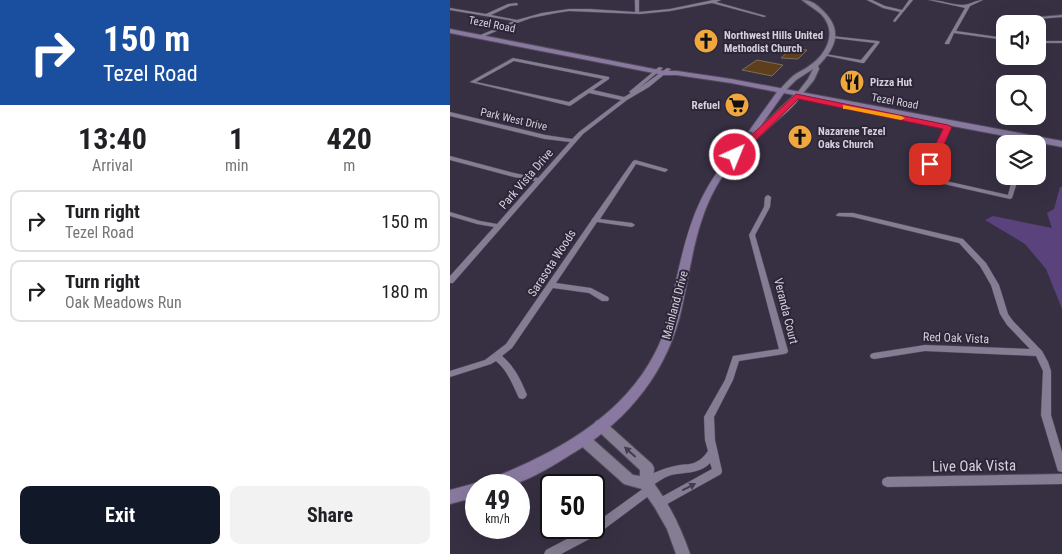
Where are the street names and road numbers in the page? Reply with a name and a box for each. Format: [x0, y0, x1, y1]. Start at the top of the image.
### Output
street label: Tezel Road [467, 14, 516, 35]
street label: Tezel Road [870, 91, 919, 112]
street label: Park West Drive [479, 105, 549, 133]
street label: Park Vista Drive [496, 146, 556, 212]
street label: Sarasota Woods [525, 227, 579, 299]
street label: Mainland Drive [659, 269, 691, 341]
street label: Veranda Court [771, 276, 801, 346]
street label: Red Oak Vista [923, 330, 990, 346]
street label: Live Oak Vista [932, 456, 1016, 476]

